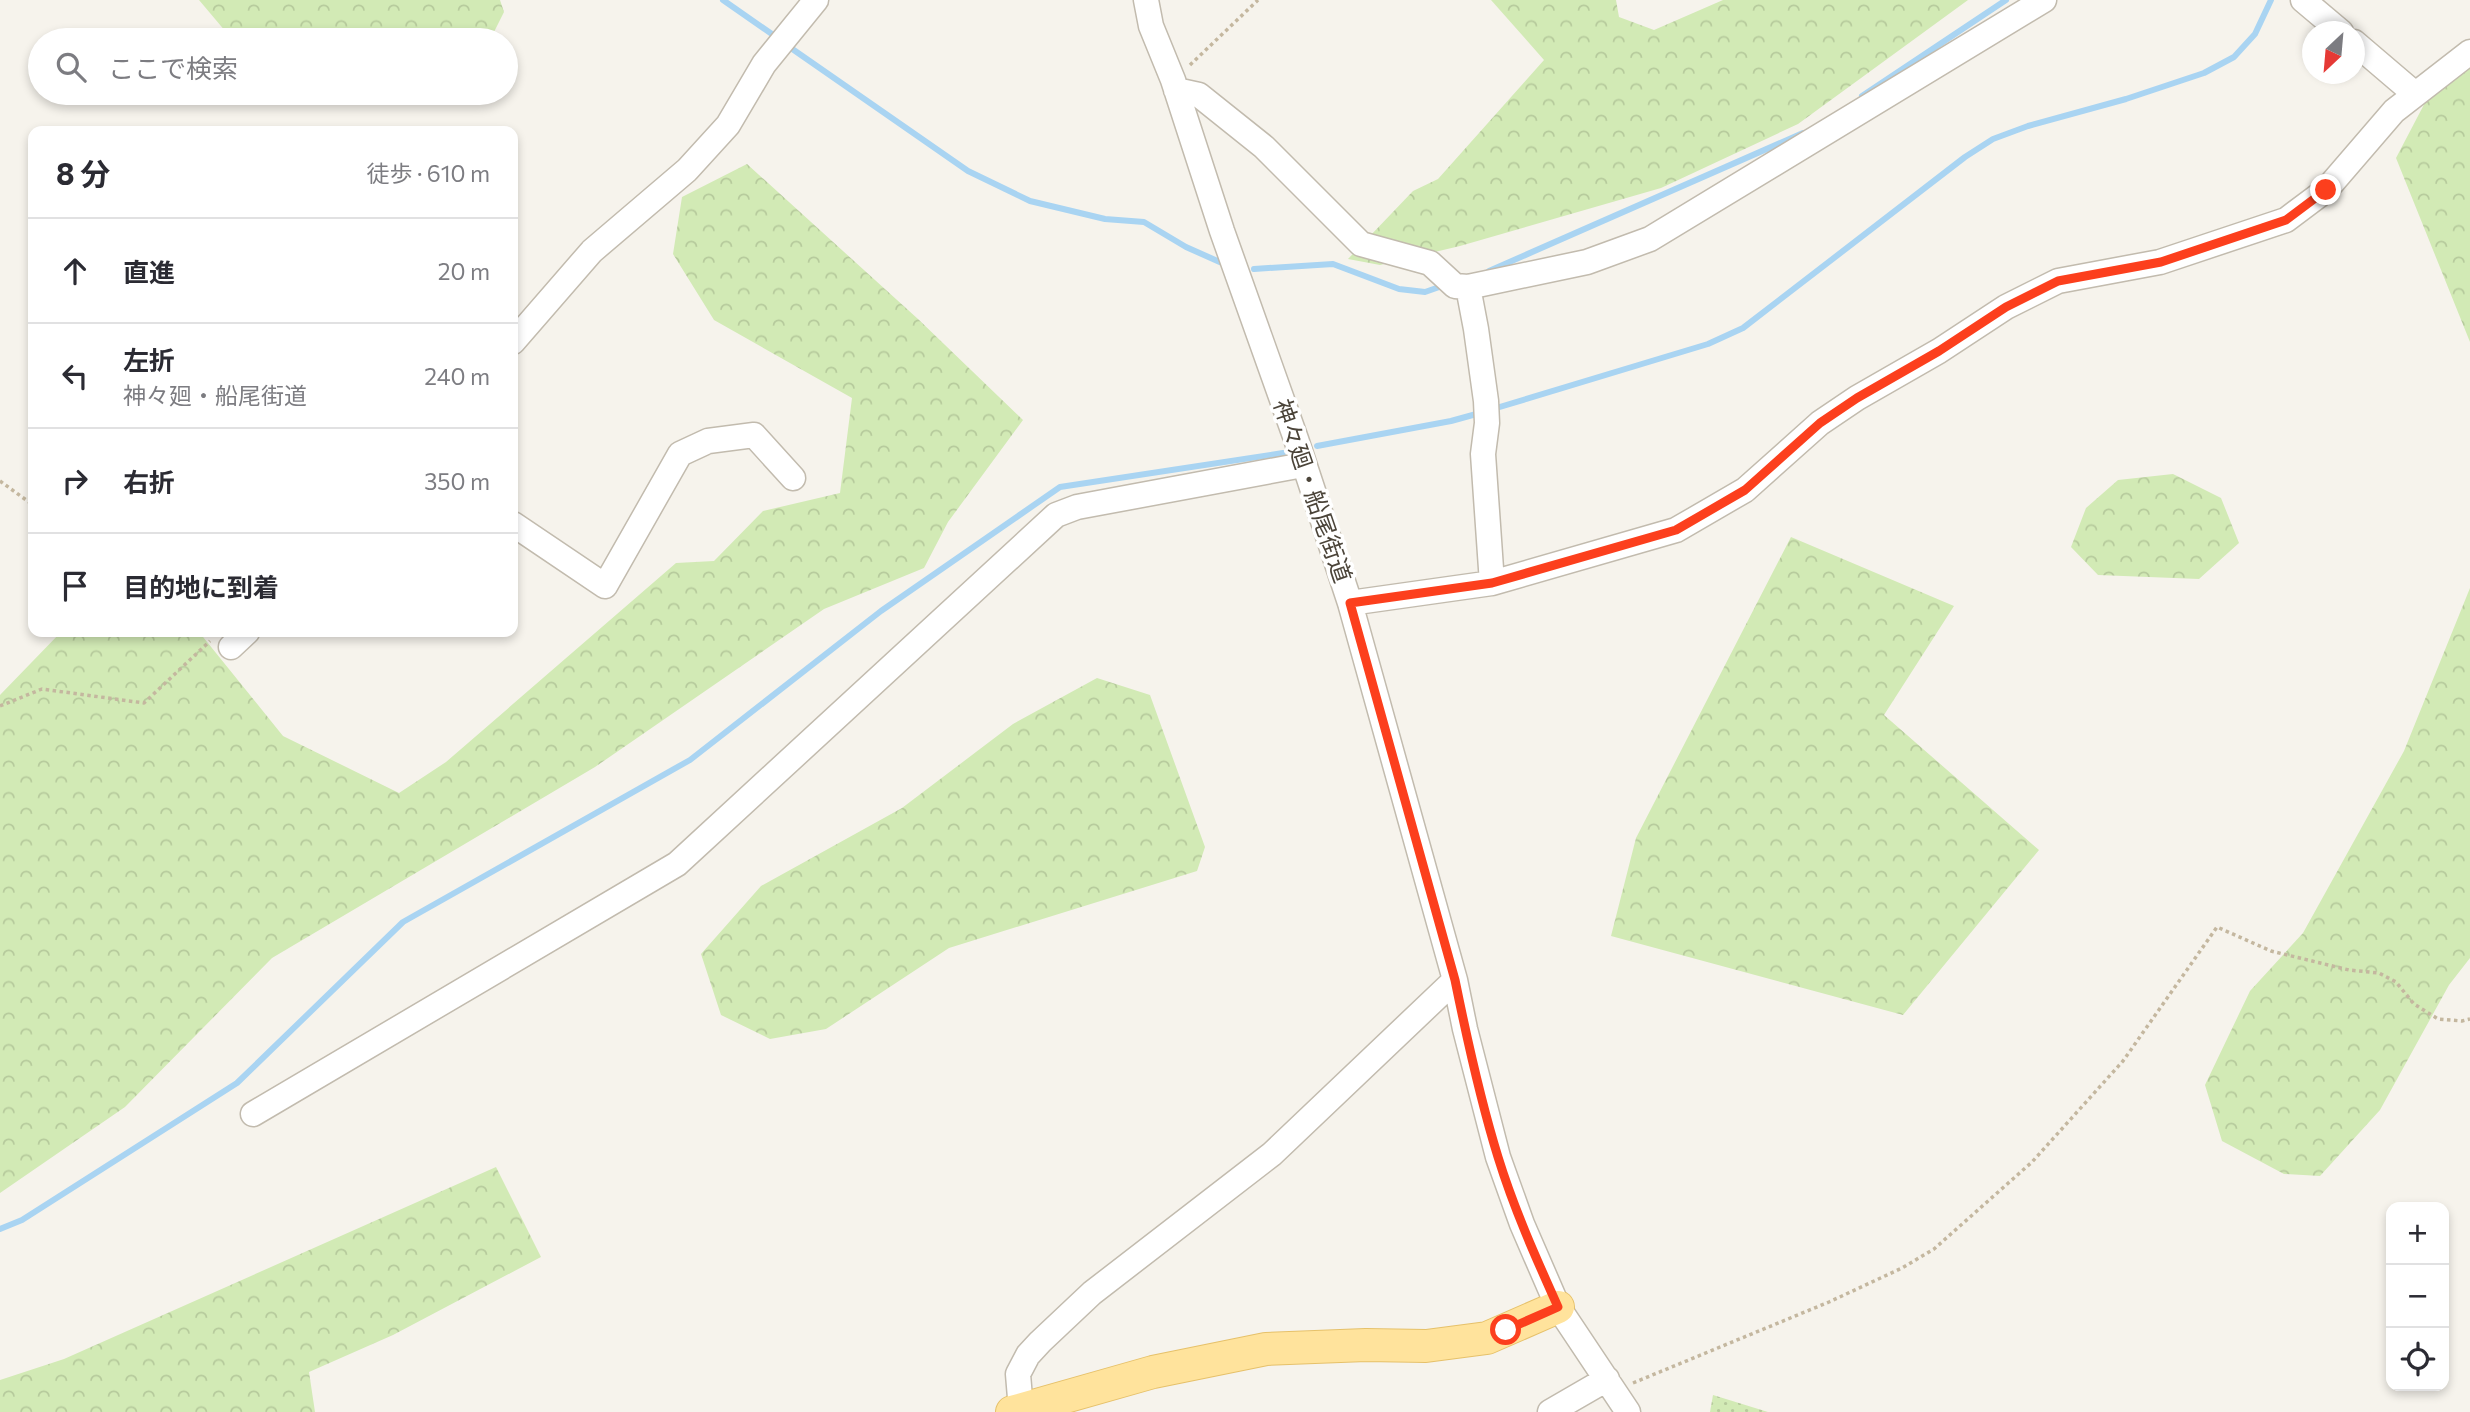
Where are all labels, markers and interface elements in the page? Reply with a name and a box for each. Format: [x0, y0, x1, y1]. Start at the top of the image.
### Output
north arrow [2302, 21, 2365, 84]
search box [28, 28, 518, 105]
icon: search [52, 48, 90, 86]
text: ここで検索 [108, 52, 238, 83]
text: 8 分 [56, 154, 110, 191]
text: 徒歩 · 610 m [366, 159, 490, 187]
route end [2310, 174, 2341, 205]
icon: ahead [56, 252, 94, 290]
text: 直進 [123, 256, 175, 287]
text: 20 m [438, 257, 490, 285]
text: 左折 [123, 344, 175, 375]
icon: left [56, 357, 94, 395]
text: 240 m [424, 362, 490, 390]
text: 神々廻・船尾街道 [123, 381, 307, 409]
street label: 神々廻・船尾街道 [1268, 395, 1358, 586]
icon: right [56, 462, 94, 500]
text: 右折 [123, 466, 175, 497]
text: 350 m [424, 467, 490, 495]
icon: arrive [56, 567, 94, 605]
text: 目的地に到着 [123, 571, 279, 602]
map controls [2386, 1202, 2449, 1391]
button: + [2386, 1202, 2449, 1265]
button: − [2386, 1265, 2449, 1328]
route start [1490, 1314, 1521, 1345]
button: locate [2386, 1328, 2449, 1391]

